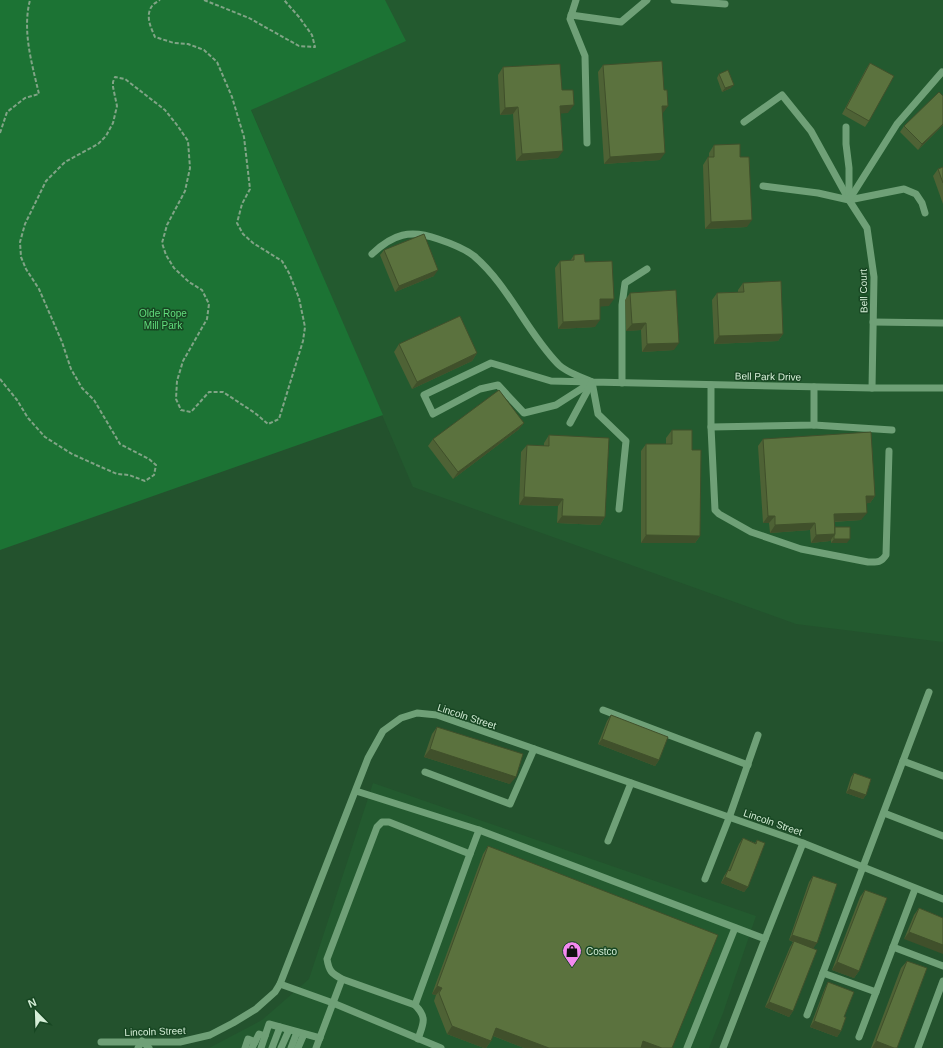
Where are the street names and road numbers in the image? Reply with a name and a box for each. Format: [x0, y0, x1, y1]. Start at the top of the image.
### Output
street label: Bell Court [858, 269, 869, 313]
street label: Bell Park Drive [735, 370, 802, 383]
street label: Lincoln Street [436, 702, 498, 731]
street label: Lincoln Street [742, 807, 804, 838]
street label: Lincoln Street [124, 1025, 186, 1038]

